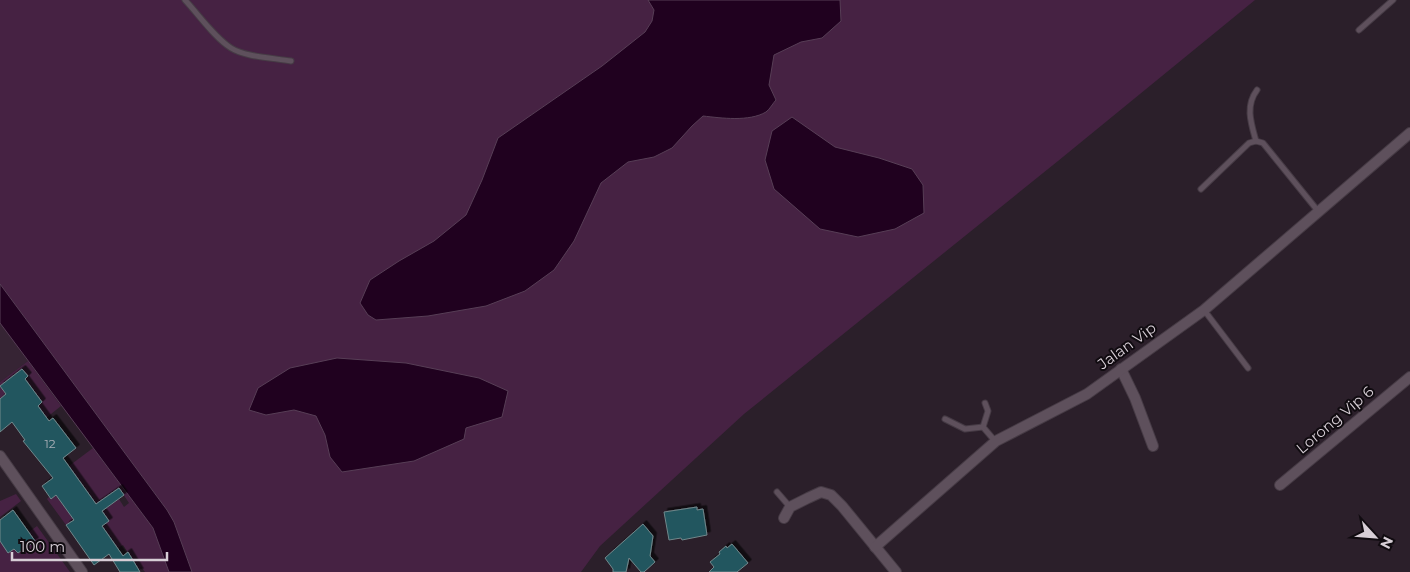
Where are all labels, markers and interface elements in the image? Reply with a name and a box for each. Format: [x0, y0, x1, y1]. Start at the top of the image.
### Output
street label: Jalan Vip [1093, 318, 1160, 374]
street label: Lorong Vip 6 [1292, 382, 1377, 457]
house number: 12 [44, 436, 56, 451]
north arrow [1350, 512, 1400, 562]
scale bar [12, 530, 168, 562]
text: N [1376, 534, 1397, 552]
text: 100 m [20, 537, 65, 556]

